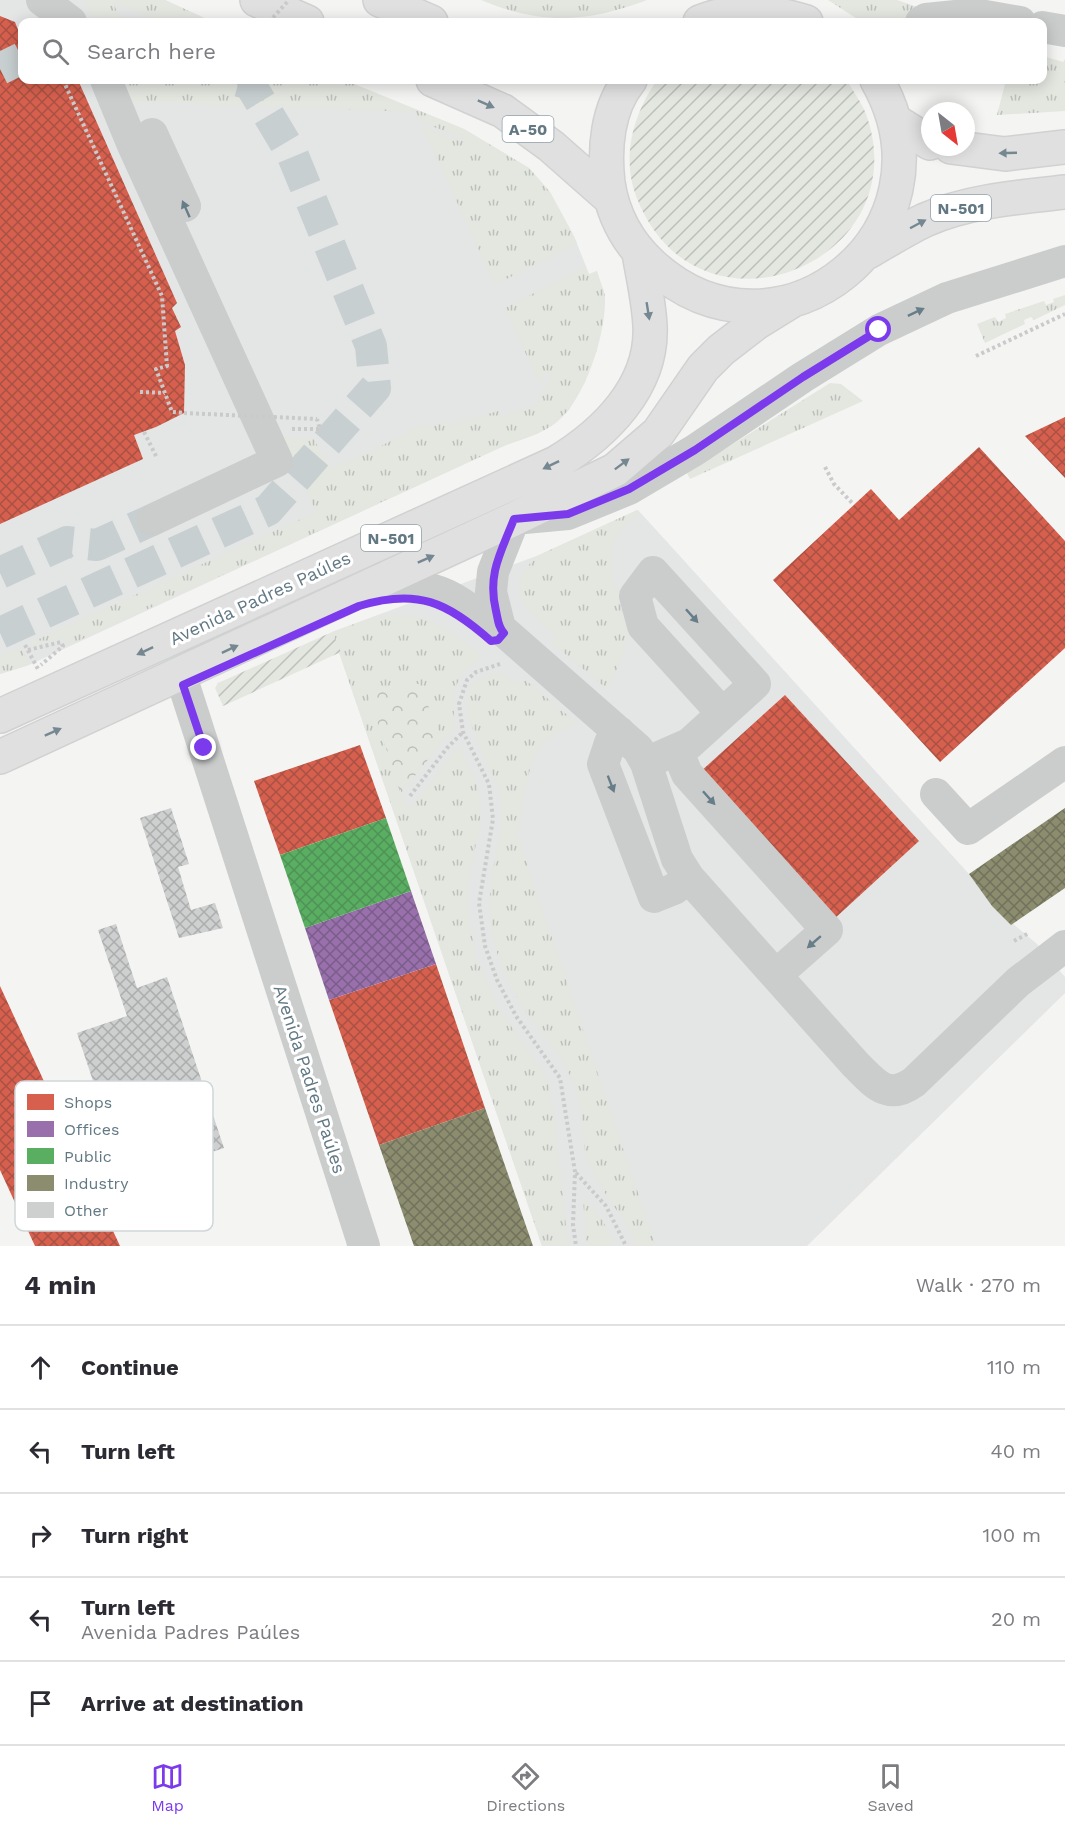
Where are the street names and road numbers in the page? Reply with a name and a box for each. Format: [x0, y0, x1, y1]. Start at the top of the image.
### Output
road number: A-50 [502, 116, 554, 142]
road number: N-501 [931, 195, 991, 221]
road number: N-501 [361, 525, 421, 551]
street label: Avenida Padres Paúles [166, 547, 354, 649]
street label: Avenida Padres Paúles [270, 982, 350, 1176]

